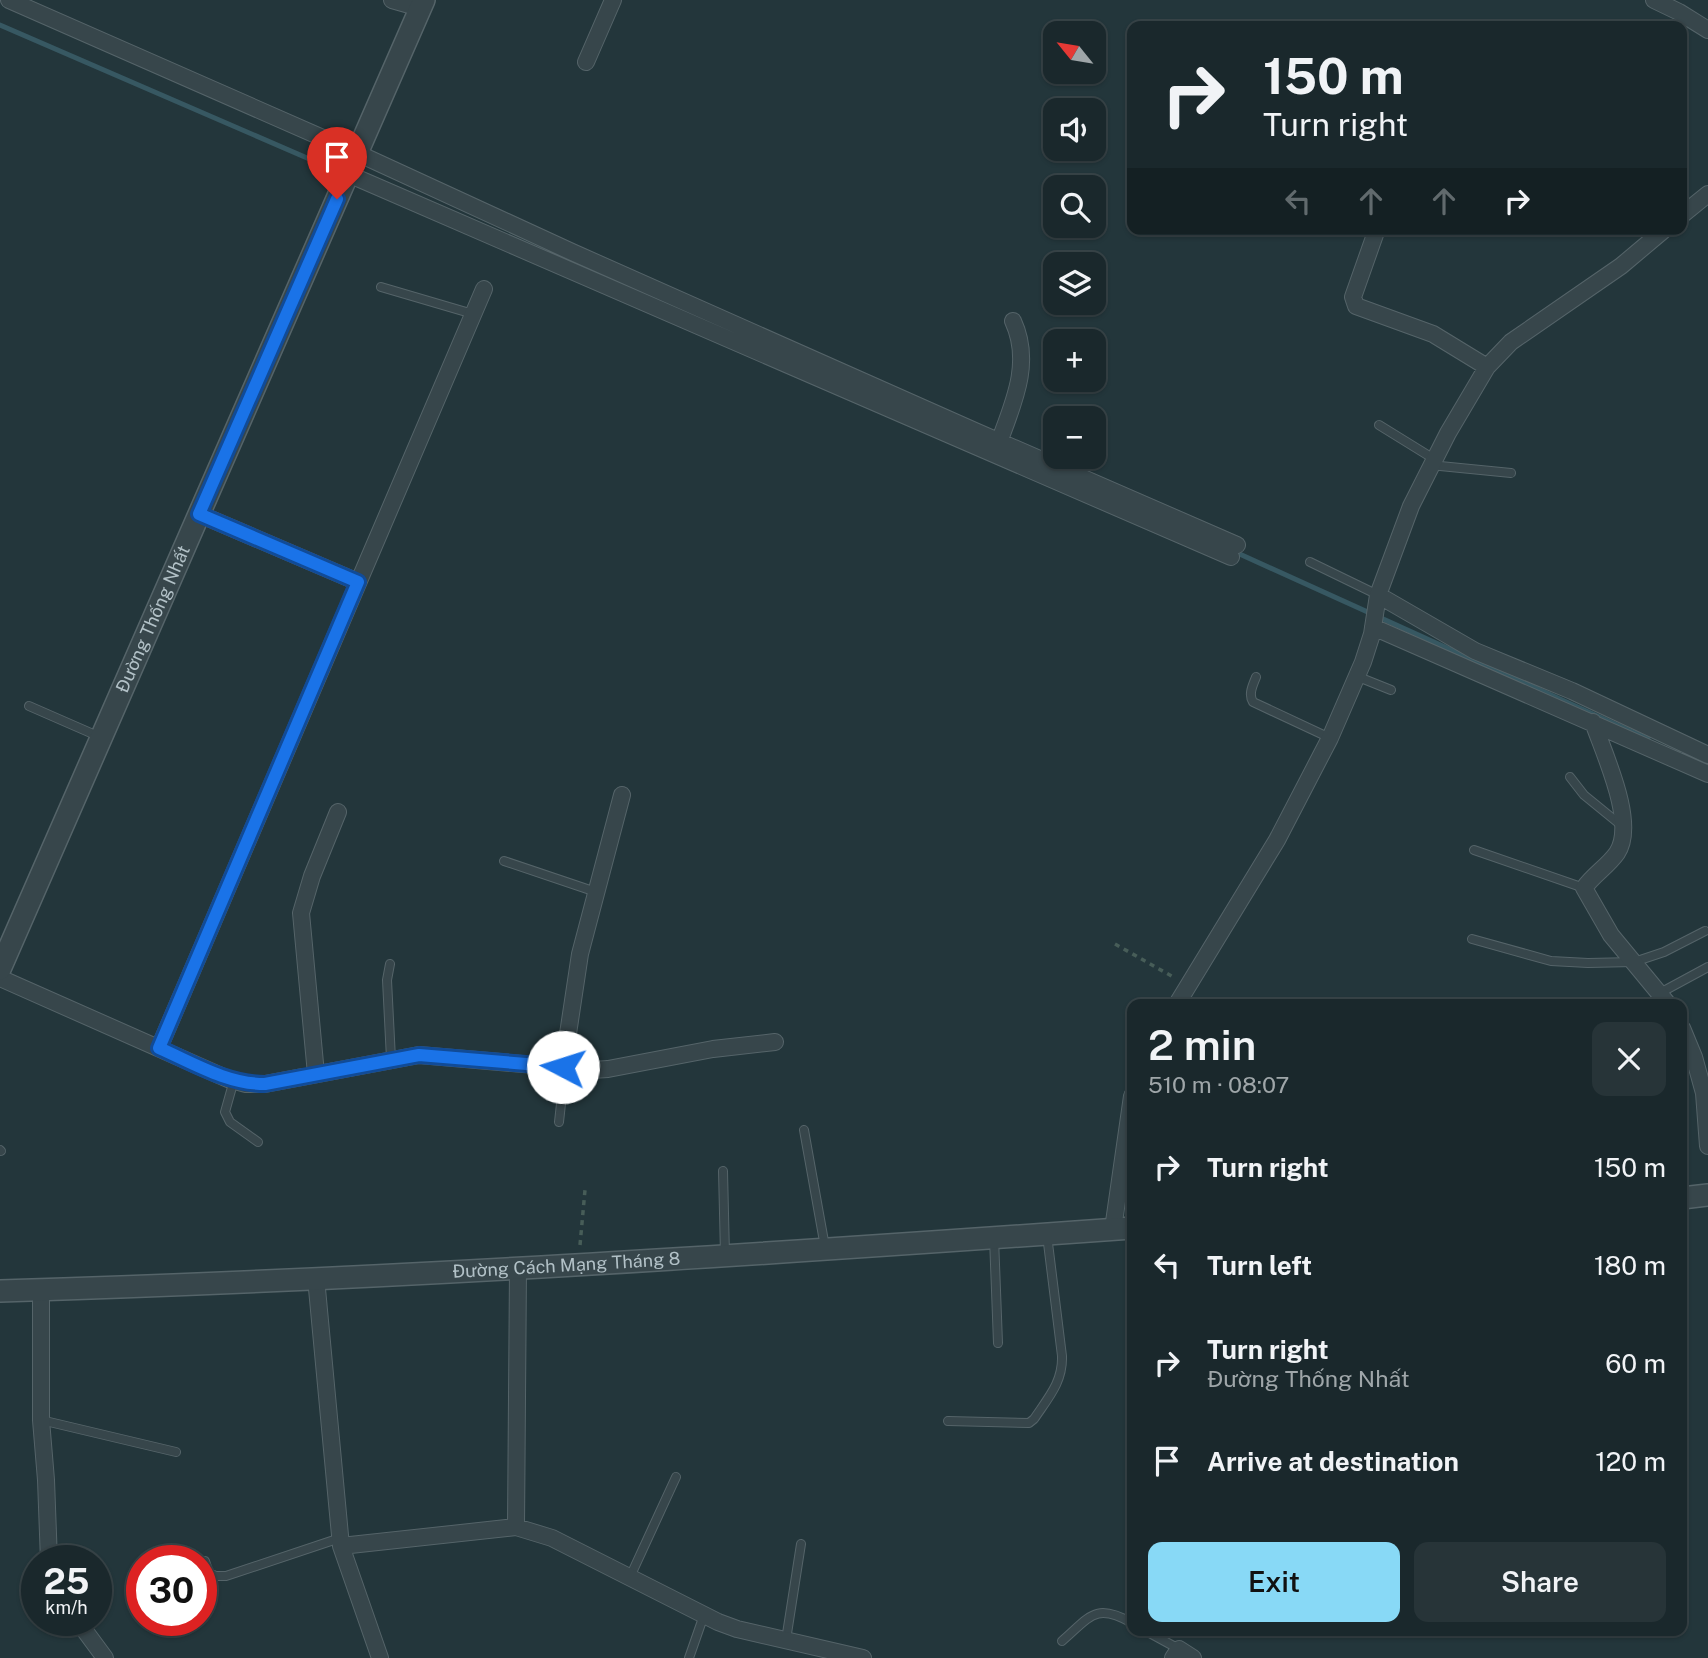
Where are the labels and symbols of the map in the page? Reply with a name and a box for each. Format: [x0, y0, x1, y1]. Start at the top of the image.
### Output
north arrow [1043, 21, 1106, 84]
pin [307, 127, 367, 199]
street label: Đường Thống Nhất [111, 542, 194, 696]
position arrow [526, 1030, 600, 1104]
street label: Đường Cách Mạng Tháng 8 [452, 1248, 681, 1282]
speed limit sign: 30 [126, 1545, 217, 1636]

